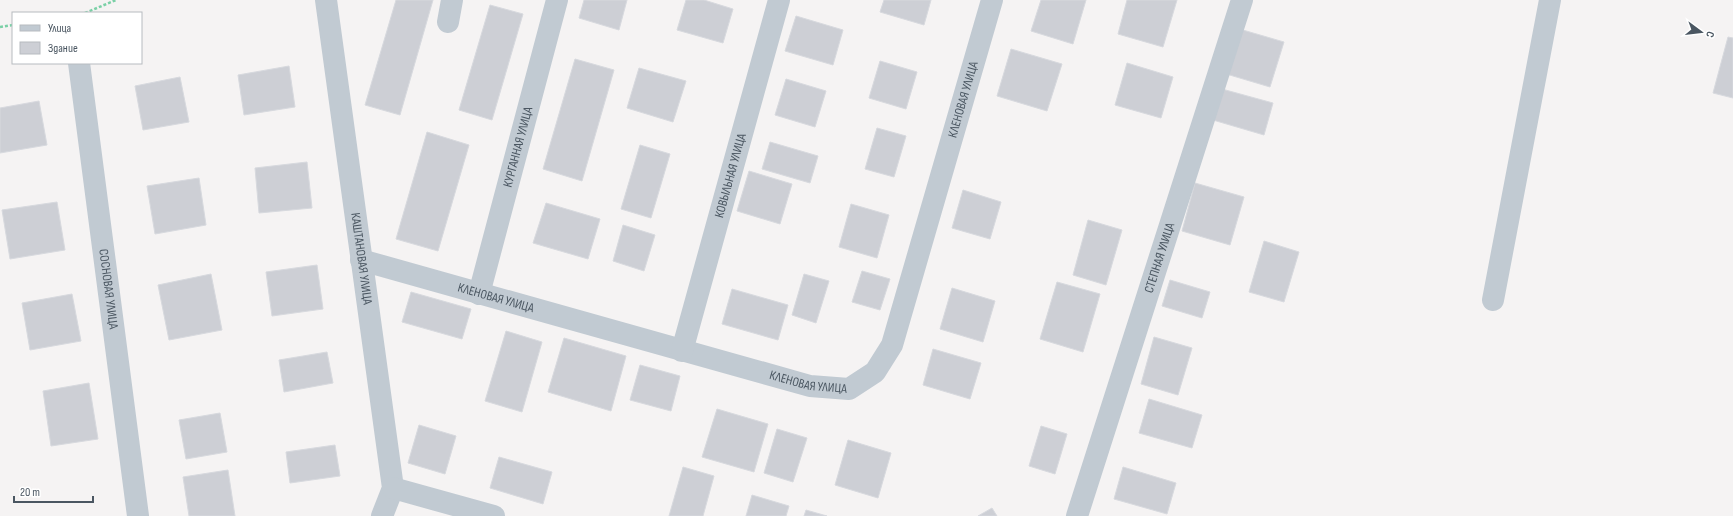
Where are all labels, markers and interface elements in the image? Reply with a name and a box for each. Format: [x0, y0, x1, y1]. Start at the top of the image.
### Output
legend [12, 12, 142, 64]
north arrow [1681, 12, 1721, 52]
text: Улица [48, 21, 72, 36]
text: С [1703, 30, 1717, 39]
text: Здание [48, 41, 78, 56]
street label: КЛЕНОВАЯ УЛИЦА [945, 59, 982, 139]
street label: КУРГАННАЯ УЛИЦА [500, 105, 536, 189]
street label: КОВЫЛЬНАЯ УЛИЦА [711, 131, 750, 220]
street label: КАШТАНОВАЯ УЛИЦА [347, 212, 376, 306]
street label: СТЕПНАЯ УЛИЦА [1141, 220, 1178, 295]
street label: СОСНОВАЯ УЛИЦА [95, 248, 122, 331]
street label: КЛЕНОВАЯ УЛИЦА [456, 280, 536, 316]
street label: КЛЕНОВАЯ УЛИЦА [768, 367, 848, 397]
scale bar [14, 478, 93, 504]
text: 20 m [20, 485, 40, 500]

